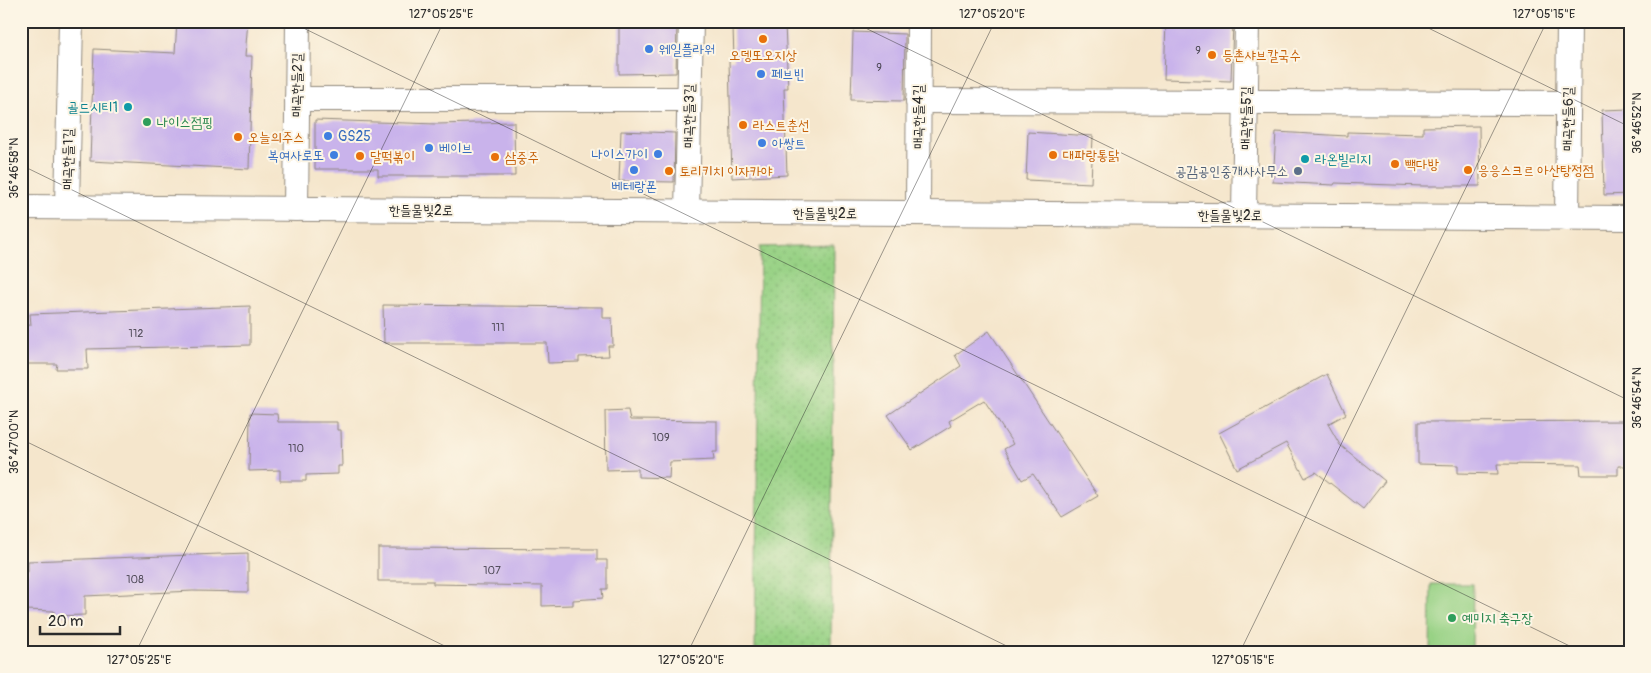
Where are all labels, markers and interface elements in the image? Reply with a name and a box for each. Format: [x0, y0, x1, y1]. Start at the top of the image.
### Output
text: 127°05'25"E [409, 7, 473, 22]
text: 127°05'20"E [959, 7, 1025, 22]
text: 127°05'15"E [1513, 7, 1575, 22]
marker: 오뎅또오지상 [757, 33, 769, 45]
place label: 웨일플라워 [659, 41, 715, 58]
marker: 웨일플라워 [643, 43, 655, 55]
house number: 9 [1195, 44, 1201, 57]
place label: 오뎅또오지상 [729, 47, 798, 64]
place label: 등촌샤브칼국수 [1222, 47, 1301, 64]
marker: 등촌샤브칼국수 [1206, 49, 1218, 61]
street label: 매곡한들2길 [288, 52, 306, 117]
house number: 9 [876, 61, 882, 74]
place label: 페브빈 [771, 66, 805, 83]
marker: 페브빈 [755, 68, 767, 80]
street label: 매곡한들3길 [680, 83, 698, 148]
street label: 매곡한들4길 [910, 84, 927, 149]
street label: 매곡한들5길 [1237, 85, 1255, 150]
street label: 매곡한들6길 [1559, 86, 1577, 151]
text: 36°46'52"N [1630, 92, 1645, 154]
place label: 골드시티1 [67, 99, 118, 116]
marker: 골드시티1 [122, 101, 134, 113]
place label: 나이스점핑 [157, 114, 213, 131]
marker: 나이스점핑 [141, 116, 153, 128]
place label: 라스트춘선 [753, 117, 809, 134]
marker: 라스트춘선 [737, 119, 749, 131]
street label: 매곡한들1길 [59, 127, 77, 190]
place label: GS25 [338, 128, 371, 145]
place label: 오늘의주스 [248, 129, 304, 146]
marker: GS25 [322, 130, 334, 142]
marker: 오늘의주스 [232, 131, 244, 143]
place label: 아쌍트 [772, 135, 806, 152]
marker: 아쌍트 [756, 137, 768, 149]
text: 36°46'58"N [7, 138, 22, 198]
place label: 베이브 [439, 140, 473, 157]
marker: 베이브 [423, 142, 435, 154]
place label: 나이스가이 [592, 146, 648, 163]
place label: 복여사로또 [268, 147, 324, 164]
place label: 대파랑통닭 [1063, 147, 1120, 164]
place label: 달떡볶이 [370, 148, 415, 165]
marker: 나이스가이 [652, 148, 664, 160]
marker: 복여사로또 [328, 149, 340, 161]
place label: 삼중주 [505, 149, 539, 166]
marker: 대파랑통닭 [1047, 149, 1059, 161]
marker: 달떡볶이 [354, 150, 366, 162]
marker: 삼중주 [489, 151, 501, 163]
place label: 라온빌리지 [1315, 151, 1371, 168]
marker: 라온빌리지 [1299, 153, 1311, 165]
place label: 빽다방 [1405, 156, 1440, 173]
marker: 빽다방 [1389, 158, 1401, 170]
place label: 응응스크르 아산탕정점 [1478, 162, 1594, 179]
place label: 토리키치 이자카야 [679, 163, 773, 180]
place label: 공감공인중개사사무소 [1175, 163, 1288, 180]
marker: 베테랑폰 [628, 164, 640, 176]
marker: 응응스크르 아산탕정점 [1462, 164, 1474, 176]
marker: 토리키치 이자카야 [663, 165, 675, 177]
marker: 공감공인중개사사무소 [1292, 165, 1304, 177]
place label: 베테랑폰 [611, 178, 657, 195]
street label: 한들물빛2로 [389, 202, 453, 219]
street label: 한들물빛2로 [793, 205, 857, 222]
street label: 한들물빛2로 [1198, 207, 1262, 224]
house number: 111 [492, 321, 504, 334]
house number: 112 [129, 327, 143, 340]
text: 36°46'54"N [1630, 367, 1645, 429]
text: 36°47'00"N [7, 410, 22, 474]
house number: 109 [652, 431, 670, 444]
house number: 110 [288, 442, 304, 455]
house number: 107 [483, 564, 501, 577]
house number: 108 [126, 573, 144, 586]
scale bar [40, 603, 120, 635]
place label: 예미지 축구장 [1462, 610, 1533, 627]
text: 20 m [48, 612, 83, 631]
marker: 예미지 축구장 [1446, 612, 1458, 624]
text: 127°05'25"E [107, 653, 171, 668]
text: 127°05'20"E [658, 653, 724, 668]
text: 127°05'15"E [1212, 653, 1274, 668]

